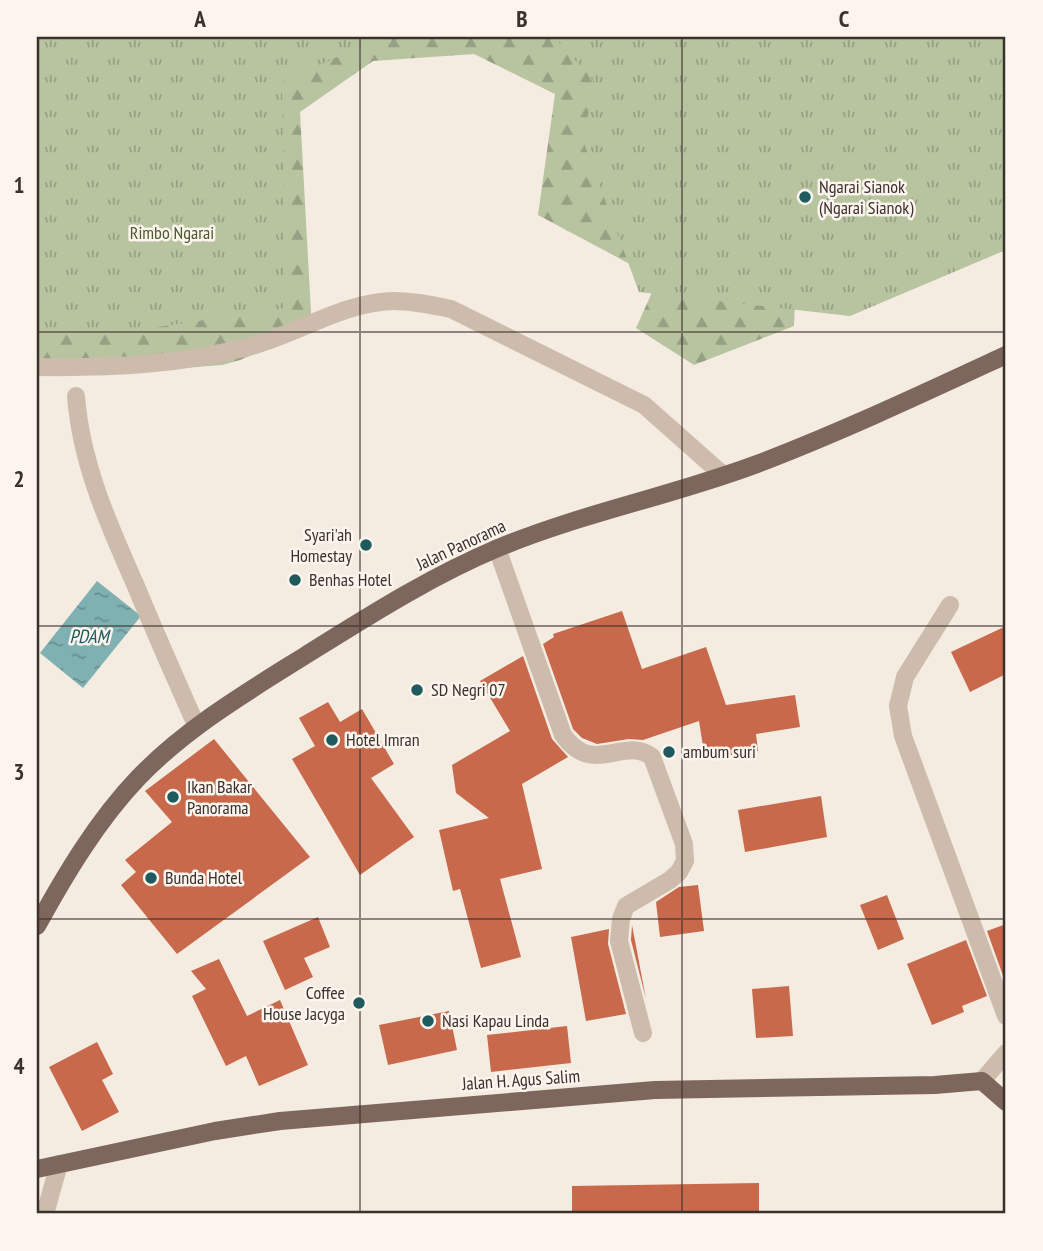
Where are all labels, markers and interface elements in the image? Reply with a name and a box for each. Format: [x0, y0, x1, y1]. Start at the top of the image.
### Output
text: A [193, 4, 206, 33]
text: B [516, 4, 528, 33]
text: C [839, 4, 850, 33]
text: 1 [14, 170, 25, 199]
place label: Ngarai Sianok (Ngarai Sianok) [819, 175, 914, 219]
marker: Ngarai Sianok (Ngarai Sianok) [797, 189, 813, 205]
park label: Rimbo Ngarai [130, 221, 214, 244]
text: 2 [14, 464, 25, 493]
street label: Jalan Panorama [411, 514, 509, 576]
place label: Syari'ah Homestay [290, 523, 352, 567]
marker: Syari'ah Homestay [358, 537, 374, 553]
place label: Benhas Hotel [309, 568, 392, 591]
marker: Benhas Hotel [287, 572, 303, 588]
water label: PDAM [69, 624, 112, 648]
place label: SD Negri 07 [431, 678, 506, 701]
marker: SD Negri 07 [409, 682, 425, 698]
place label: Hotel Imran [346, 728, 420, 751]
marker: Hotel Imran [324, 732, 340, 748]
place label: ambum suri [683, 740, 756, 763]
marker: ambum suri [661, 744, 677, 760]
text: 3 [14, 757, 25, 786]
place label: Ikan Bakar Panorama [187, 775, 252, 819]
marker: Ikan Bakar Panorama [165, 789, 181, 805]
place label: Bunda Hotel [165, 866, 243, 889]
marker: Bunda Hotel [143, 870, 159, 886]
place label: Coffee House Jacyga [263, 981, 345, 1025]
marker: Coffee House Jacyga [351, 995, 367, 1011]
place label: Nasi Kapau Linda [442, 1009, 549, 1032]
marker: Nasi Kapau Linda [420, 1013, 436, 1029]
text: 4 [14, 1051, 25, 1080]
street label: Jalan H. Agus Salim [460, 1064, 581, 1095]

